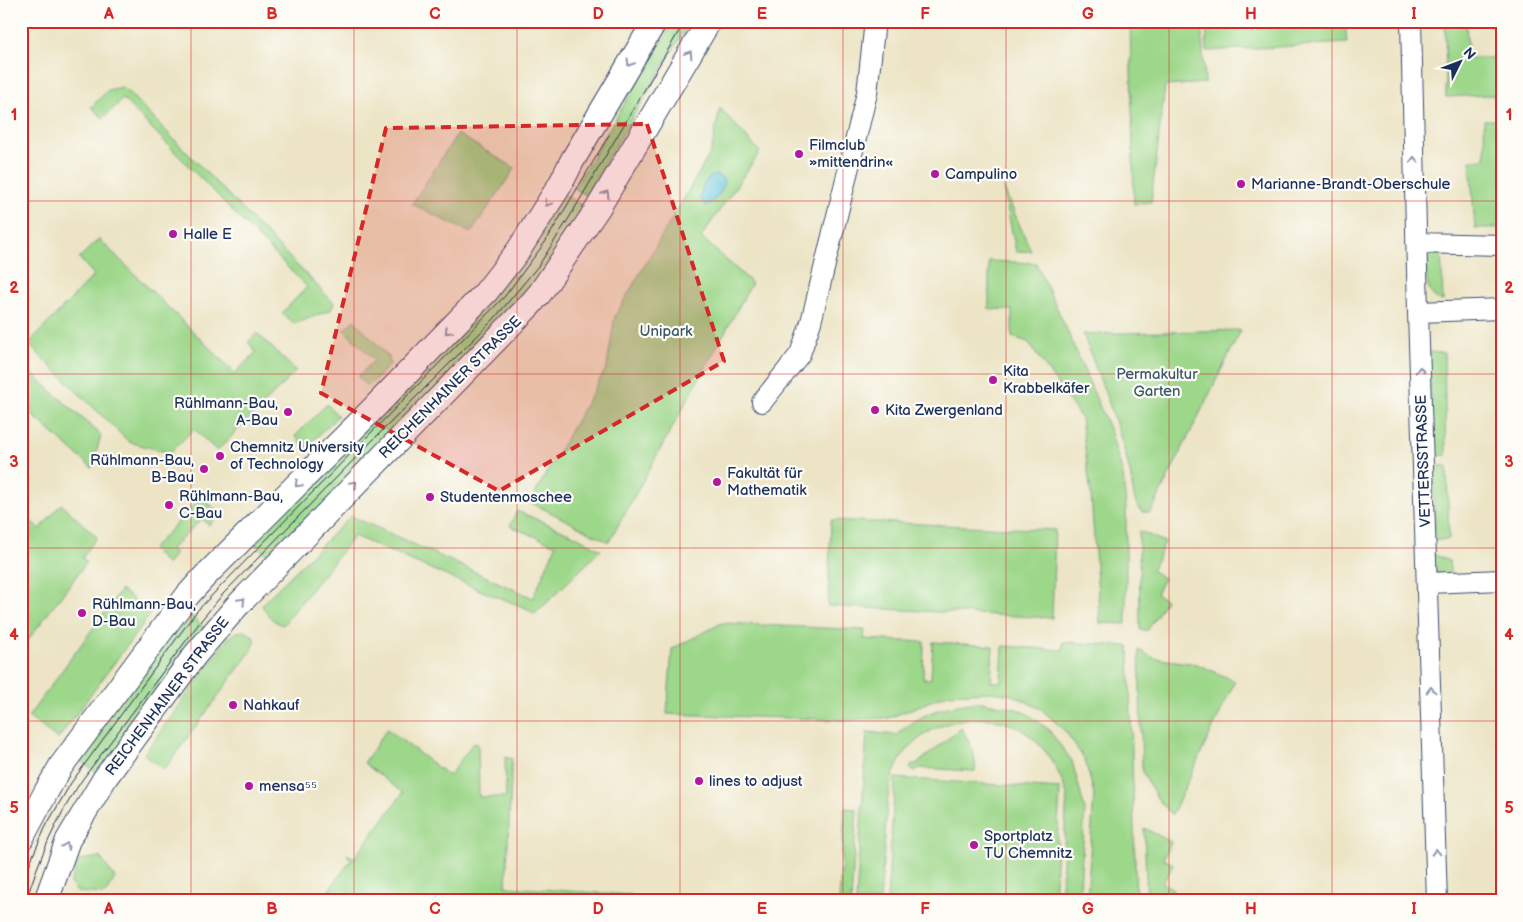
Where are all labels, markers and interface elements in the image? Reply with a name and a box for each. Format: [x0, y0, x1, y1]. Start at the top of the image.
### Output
text: A [103, 5, 114, 24]
text: B [266, 5, 278, 24]
text: C [429, 5, 441, 24]
text: D [592, 5, 604, 24]
text: E [757, 5, 767, 24]
text: F [920, 5, 930, 24]
text: G [1082, 5, 1094, 24]
text: H [1245, 5, 1257, 24]
text: I [1411, 5, 1417, 24]
north arrow [1436, 38, 1486, 88]
text: N [1459, 44, 1479, 63]
one-way arrow [683, 51, 692, 60]
one-way arrow [627, 58, 637, 67]
text: 1 [11, 106, 17, 125]
text: 1 [1506, 106, 1512, 125]
place label: Filmclub »mittendrin« [809, 136, 893, 172]
marker: Filmclub »mittendrin« [793, 148, 805, 160]
one-way arrow [1409, 155, 1419, 163]
place label: Campulino [945, 165, 1017, 184]
marker: Campulino [929, 168, 941, 180]
place label: Marianne-Brandt-Oberschule [1251, 175, 1451, 194]
marker: Marianne-Brandt-Oberschule [1235, 178, 1247, 190]
one-way arrow [599, 190, 609, 199]
one-way arrow [545, 197, 554, 207]
place label: Halle E [183, 225, 232, 244]
marker: Halle E [167, 228, 179, 240]
text: 2 [9, 279, 19, 298]
text: 2 [1504, 279, 1514, 298]
street label: REICHENHAINER STRASSE [375, 312, 526, 463]
park label: Unipark [640, 322, 693, 341]
one-way arrow [445, 325, 454, 334]
place label: Kita Krabbelkäfer [1003, 362, 1090, 398]
park label: Permakultur Garten [1116, 365, 1198, 401]
one-way arrow [1415, 366, 1425, 374]
marker: Kita Krabbelkäfer [987, 374, 999, 386]
place label: Rühlmann-Bau, A-Bau [174, 394, 278, 430]
street label: VETTERSSTRASSE [1412, 394, 1435, 528]
place label: Kita Zwergenland [885, 401, 1003, 420]
marker: Kita Zwergenland [869, 404, 881, 416]
marker: Rühlmann-Bau, A-Bau [282, 406, 294, 418]
place label: Chemnitz University of Technology [230, 438, 364, 474]
marker: Chemnitz University of Technology [214, 450, 226, 462]
place label: Rühlmann-Bau, B-Bau [90, 451, 194, 487]
text: 3 [9, 453, 19, 472]
text: 3 [1504, 453, 1514, 472]
marker: Rühlmann-Bau, B-Bau [198, 463, 210, 475]
place label: Fakultät für Mathematik [727, 464, 807, 500]
marker: Fakultät für Mathematik [711, 476, 723, 488]
one-way arrow [295, 478, 304, 487]
one-way arrow [349, 481, 358, 490]
place label: Rühlmann-Bau, C-Bau [179, 487, 283, 523]
place label: Studentenmoschee [440, 488, 572, 507]
marker: Studentenmoschee [424, 491, 436, 503]
marker: Rühlmann-Bau, C-Bau [163, 499, 175, 511]
place label: Rühlmann-Bau, D-Bau [92, 595, 196, 631]
one-way arrow [236, 598, 245, 607]
marker: Rühlmann-Bau, D-Bau [76, 607, 88, 619]
street label: REICHENHAINER STRASSE [101, 613, 233, 780]
text: 4 [9, 626, 19, 645]
text: 4 [1504, 626, 1514, 645]
one-way arrow [1426, 685, 1436, 693]
place label: Nahkauf [243, 696, 300, 715]
marker: Nahkauf [227, 699, 239, 711]
place label: lines to adjust [709, 772, 803, 791]
marker: lines to adjust [693, 775, 705, 787]
place label: mensa⁵⁵ [259, 777, 317, 796]
marker: mensa⁵⁵ [243, 780, 255, 792]
text: 5 [9, 799, 19, 818]
text: 5 [1504, 799, 1514, 818]
place label: Sportplatz TU Chemnitz [984, 827, 1073, 863]
marker: Sportplatz TU Chemnitz [968, 839, 980, 851]
one-way arrow [60, 842, 70, 851]
one-way arrow [1431, 848, 1441, 856]
text: A [103, 900, 114, 919]
text: B [266, 900, 278, 919]
text: C [429, 900, 441, 919]
text: D [592, 900, 604, 919]
text: E [757, 900, 767, 919]
text: F [920, 900, 930, 919]
text: G [1082, 900, 1094, 919]
text: H [1245, 900, 1257, 919]
text: I [1411, 900, 1417, 919]

